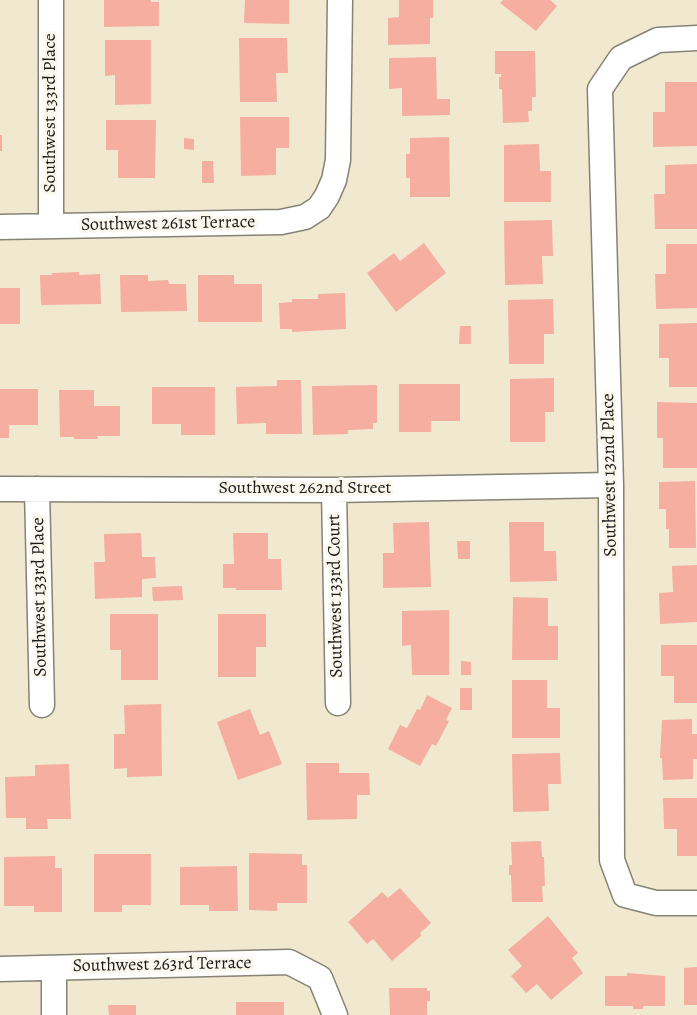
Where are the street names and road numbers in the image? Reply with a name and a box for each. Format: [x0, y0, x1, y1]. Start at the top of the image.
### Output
street label: Southwest 133rd Place [40, 33, 62, 193]
street label: Southwest 261st Terrace [81, 212, 255, 236]
street label: Southwest 132nd Place [598, 393, 622, 557]
street label: Southwest 262nd Street [218, 478, 392, 500]
street label: Southwest 133rd Court [324, 514, 348, 678]
street label: Southwest 133rd Place [28, 517, 52, 677]
street label: Southwest 263rd Terrace [72, 953, 252, 977]

